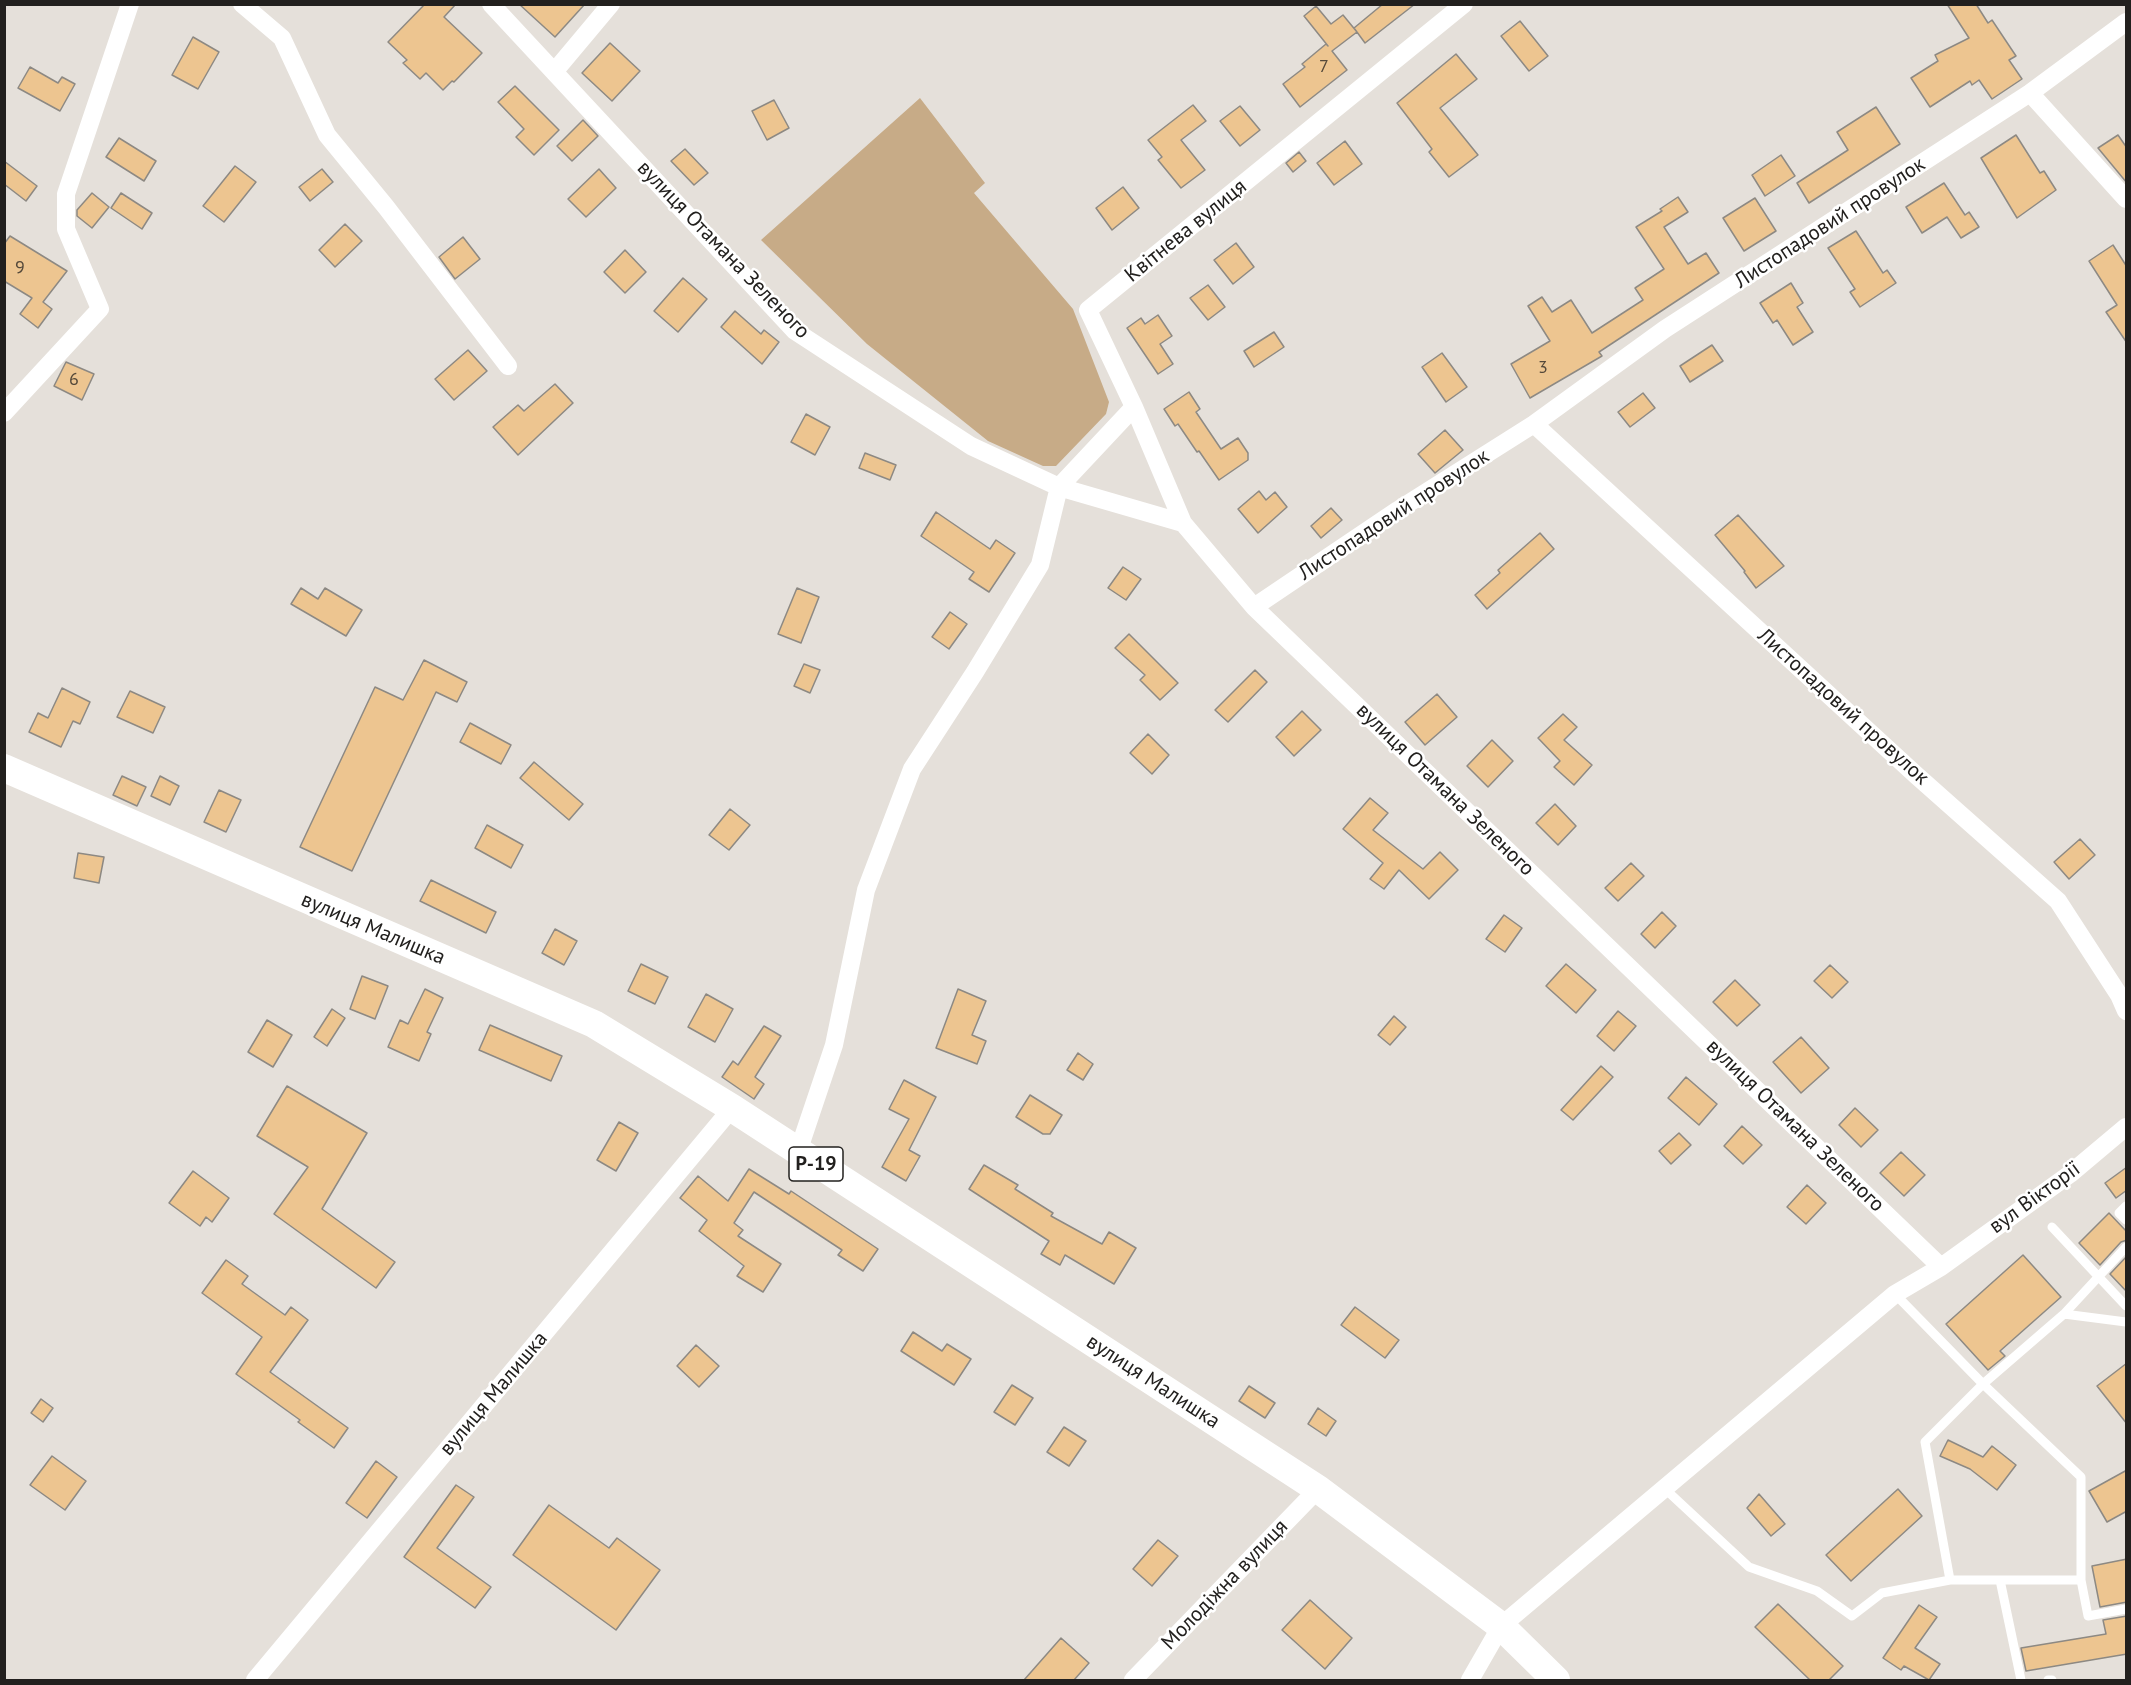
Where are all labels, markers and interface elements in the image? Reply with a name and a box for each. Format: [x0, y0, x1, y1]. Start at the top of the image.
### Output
house number: 7 [1319, 56, 1329, 78]
street label: Листопадовий провулок [1730, 152, 1930, 294]
street label: вулиця Отамана Зеленого [631, 156, 815, 344]
street label: Квітнева вулиця [1120, 174, 1252, 288]
house number: 9 [15, 257, 25, 279]
house number: 3 [1538, 357, 1548, 379]
house number: 6 [69, 369, 79, 391]
street label: Листопадовий провулок [1294, 444, 1494, 586]
street label: Листопадовий провулок [1752, 623, 1934, 791]
street label: вулиця Отамана Зеленого [1351, 698, 1539, 882]
street label: вулиця Малишка [297, 887, 449, 971]
street label: вулиця Отамана Зеленого [1701, 1034, 1889, 1218]
road number: Р-19 [789, 1147, 843, 1181]
street label: вул Вікторії [1985, 1157, 2085, 1239]
street label: вулиця Малишка [435, 1327, 553, 1461]
street label: вулиця Малишка [1082, 1329, 1224, 1435]
street label: Молодіжна вулиця [1157, 1515, 1293, 1655]

